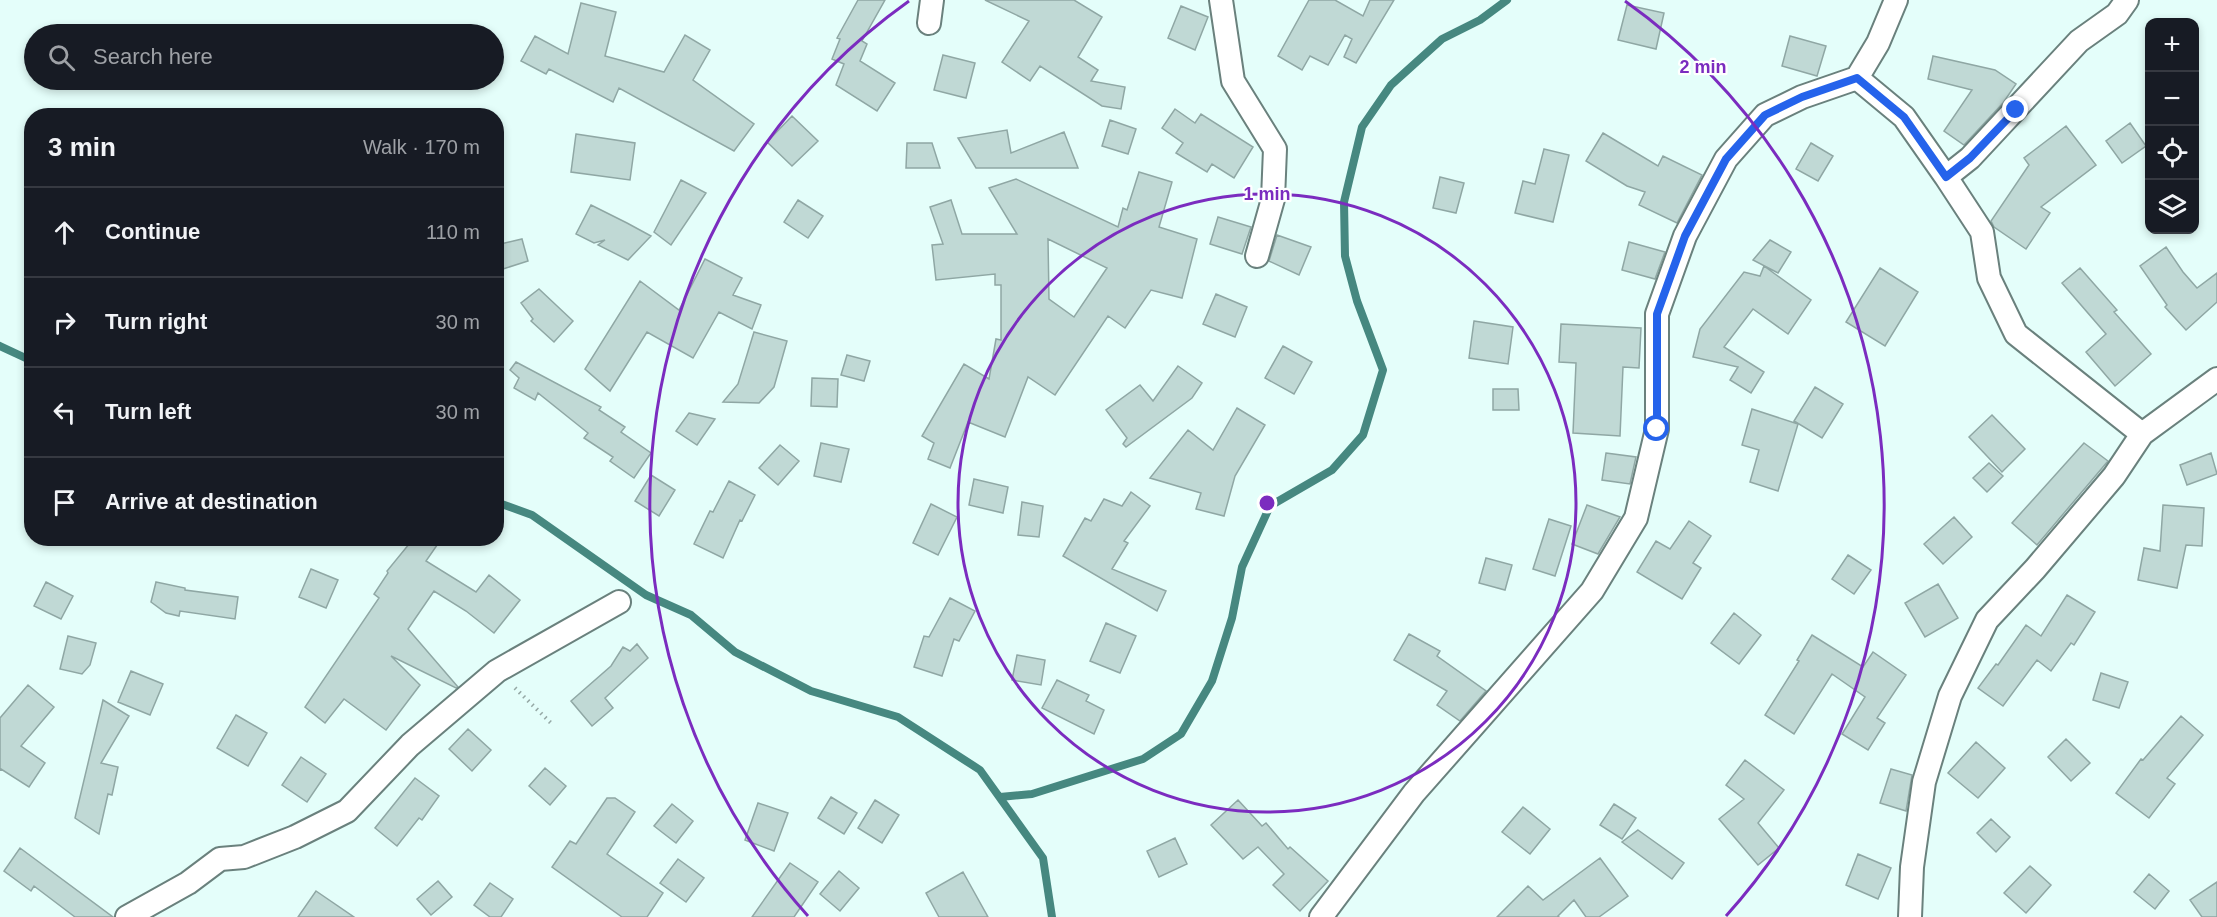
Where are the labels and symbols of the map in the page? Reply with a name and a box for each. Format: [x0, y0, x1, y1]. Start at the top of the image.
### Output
text: 2 min [1679, 57, 1727, 77]
route end [2002, 96, 2028, 122]
text: 1 min [1243, 184, 1291, 204]
route start [1643, 415, 1669, 441]
centre of rings [1257, 493, 1277, 513]

